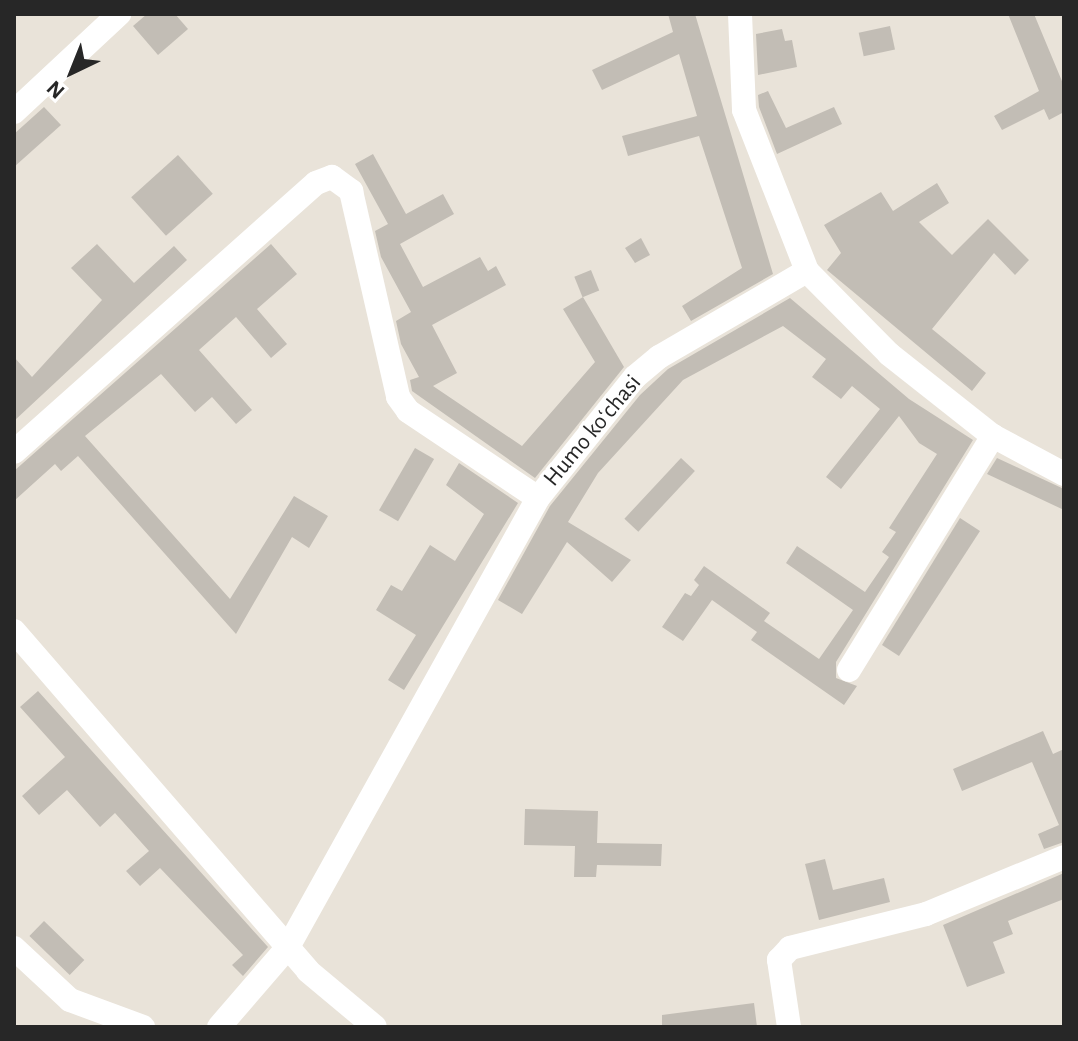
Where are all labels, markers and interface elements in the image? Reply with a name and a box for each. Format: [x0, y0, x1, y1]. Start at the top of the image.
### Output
north arrow [32, 32, 112, 112]
text: N [43, 76, 69, 103]
street label: Humo koʻchasi [538, 369, 648, 493]

